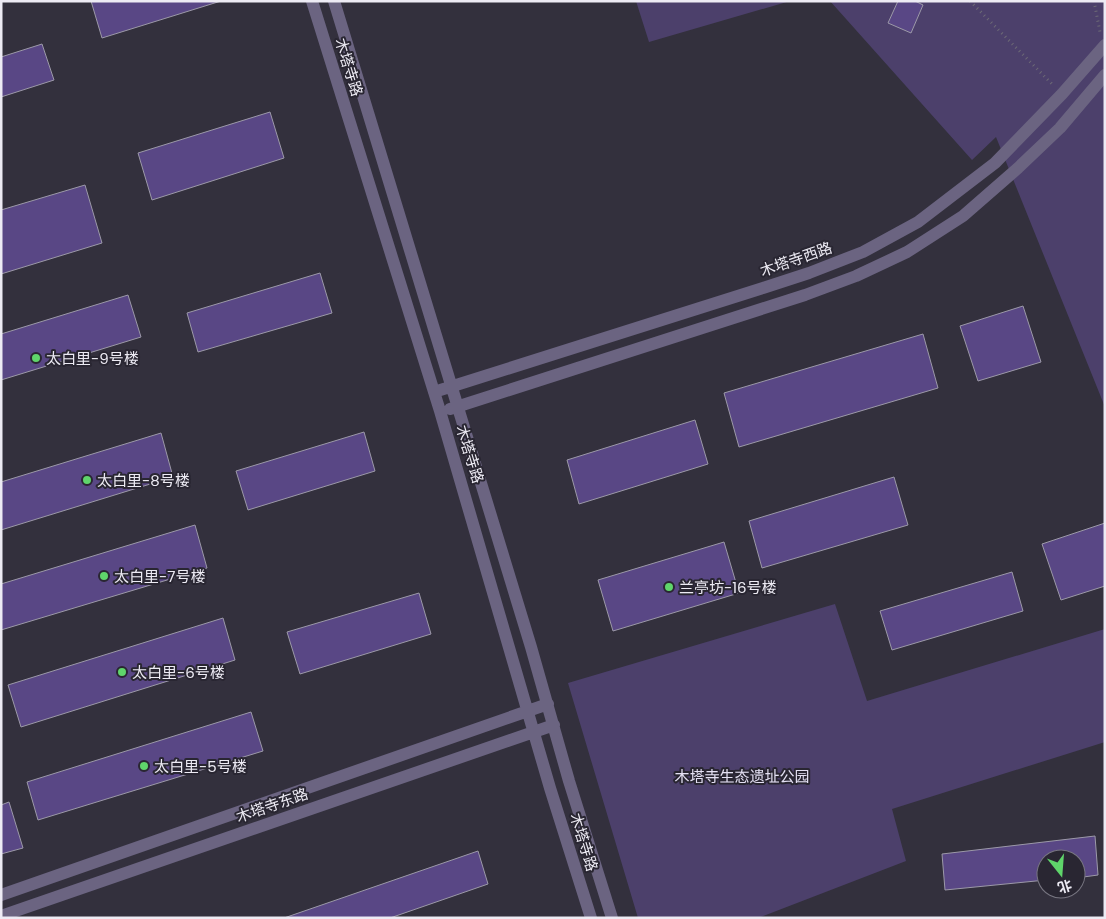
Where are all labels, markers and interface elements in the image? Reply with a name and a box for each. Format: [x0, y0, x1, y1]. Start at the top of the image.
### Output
street label: 木塔寺路 [330, 35, 368, 99]
street label: 木塔寺西路 [757, 237, 835, 281]
place label: 太白里-9号楼 [46, 348, 139, 369]
marker: 太白里-9号楼 [30, 352, 42, 364]
street label: 木塔寺路 [451, 422, 489, 486]
place label: 太白里-8号楼 [97, 470, 190, 491]
marker: 太白里-8号楼 [81, 474, 93, 486]
place label: 太白里-7号楼 [114, 566, 205, 587]
marker: 太白里-7号楼 [98, 570, 110, 582]
place label: 兰亭坊-16号楼 [679, 577, 777, 598]
marker: 兰亭坊-16号楼 [663, 581, 675, 593]
place label: 太白里-6号楼 [132, 662, 225, 683]
marker: 太白里-6号楼 [116, 666, 128, 678]
place label: 太白里-5号楼 [154, 756, 247, 777]
marker: 太白里-5号楼 [138, 760, 150, 772]
park label: 木塔寺生态遗址公园 [674, 766, 810, 787]
street label: 木塔寺东路 [233, 783, 311, 827]
street label: 木塔寺路 [565, 810, 603, 874]
north arrow [1036, 849, 1086, 899]
text: 北 [1055, 875, 1074, 898]

